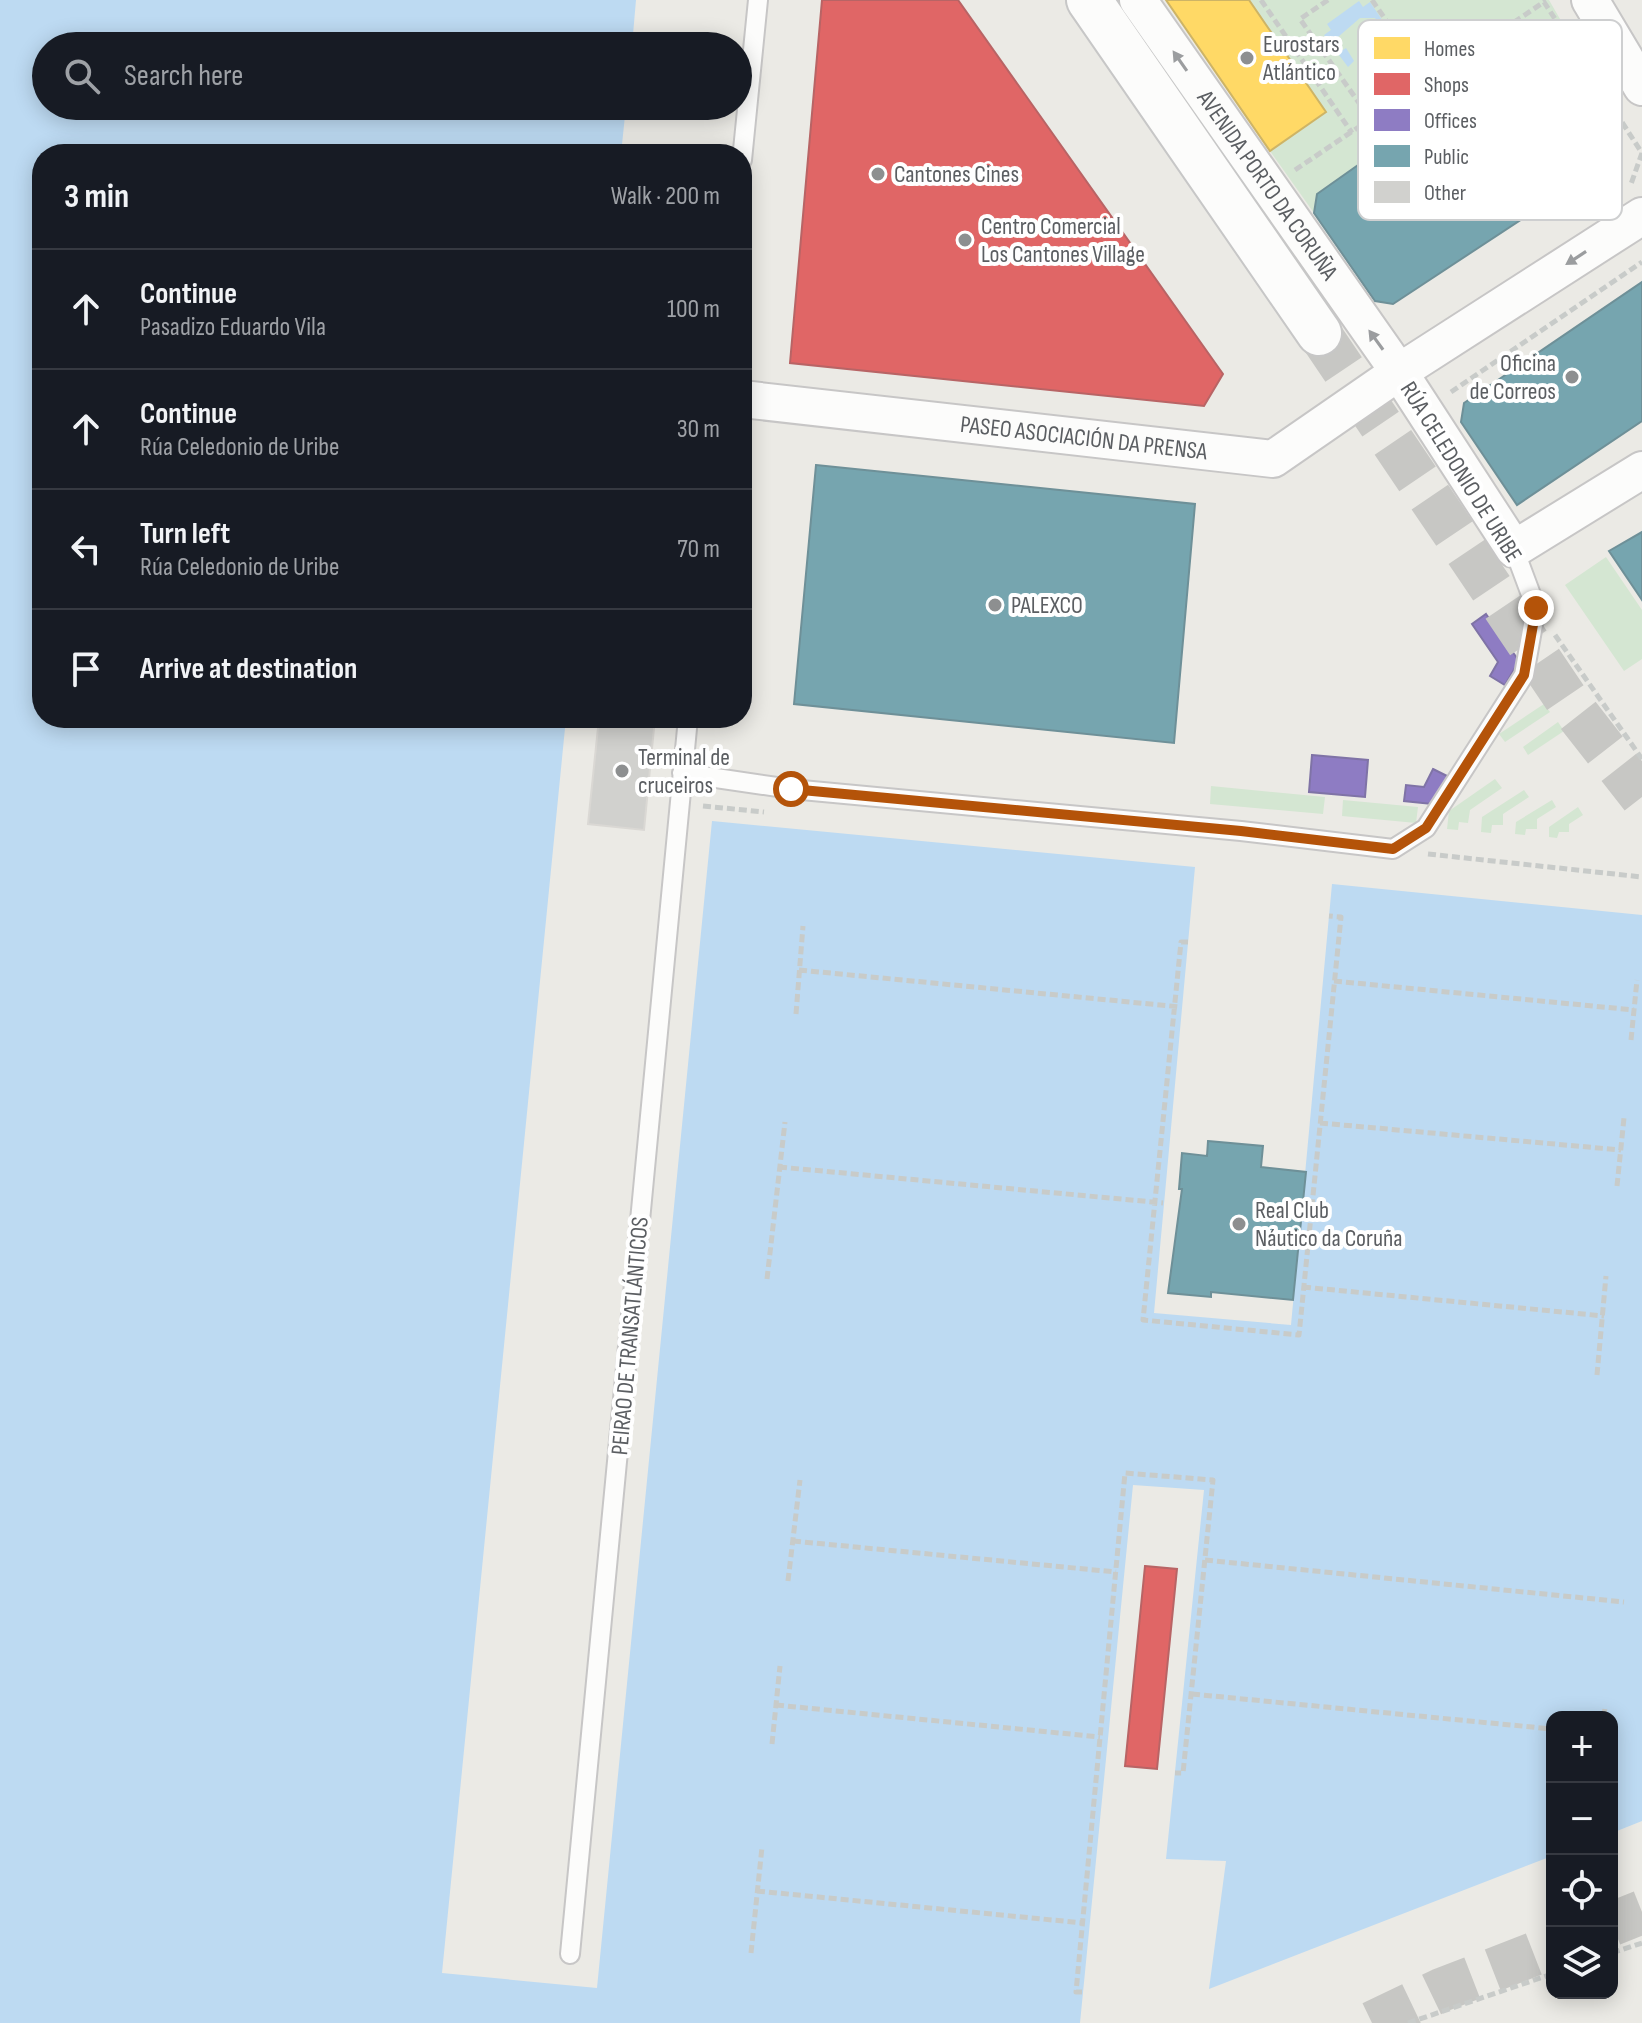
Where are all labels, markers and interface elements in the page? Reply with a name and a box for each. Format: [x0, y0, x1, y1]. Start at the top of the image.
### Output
legend [1358, 20, 1622, 220]
place label: Eurostars Atlántico [1262, 30, 1340, 87]
search box [32, 32, 752, 120]
text: Homes [1424, 36, 1475, 63]
marker: Eurostars Atlántico [1238, 49, 1256, 67]
one-way arrow [1173, 51, 1188, 72]
icon: search [60, 54, 104, 98]
text: Search here [124, 58, 243, 94]
text: Shops [1424, 72, 1469, 99]
street label: AVENIDA PORTO DA CORUÑA [1191, 84, 1345, 286]
text: Offices [1424, 108, 1477, 135]
text: Public [1424, 144, 1469, 171]
place label: Cantones Cines [894, 160, 1019, 189]
marker: Cantones Cines [869, 165, 887, 183]
text: 3 min [64, 176, 129, 217]
text: Other [1424, 180, 1466, 207]
text: Walk · 200 m [611, 181, 720, 212]
place label: Centro Comercial Los Cantones Village [981, 212, 1145, 269]
marker: Centro Comercial Los Cantones Village [956, 231, 974, 249]
one-way arrow [1566, 250, 1587, 265]
text: Continue [140, 276, 237, 312]
icon: ahead [64, 287, 108, 331]
text: 100 m [667, 294, 720, 325]
text: Pasadizo Eduardo Vila [140, 312, 326, 343]
one-way arrow [1369, 330, 1384, 351]
place label: Oficina de Correos [1470, 349, 1556, 406]
marker: Oficina de Correos [1563, 368, 1581, 386]
street label: RÚA CELEDONIO DE URIBE [1394, 376, 1528, 568]
text: Continue [140, 396, 237, 432]
icon: ahead [64, 407, 108, 451]
street label: PASEO ASOCIACIÓN DA PRENSA [959, 409, 1210, 466]
text: 30 m [677, 414, 720, 445]
text: Rúa Celedonio de Uribe [140, 432, 340, 463]
text: Turn left [140, 516, 230, 552]
icon: left [64, 527, 108, 571]
text: 70 m [677, 534, 720, 565]
text: Rúa Celedonio de Uribe [140, 552, 340, 583]
route end [1518, 590, 1554, 626]
place label: PALEXCO [1011, 591, 1083, 620]
marker: PALEXCO [986, 596, 1004, 614]
icon: arrive [64, 647, 108, 691]
text: Arrive at destination [140, 651, 357, 687]
place label: Terminal de cruceiros [638, 743, 730, 800]
marker: Terminal de cruceiros [613, 762, 631, 780]
route start [773, 771, 809, 807]
place label: Real Club Náutico da Coruña [1255, 1196, 1402, 1253]
marker: Real Club Náutico da Coruña [1230, 1215, 1248, 1233]
street label: PEIRAO DE TRANSATLÁNTICOS [605, 1216, 655, 1456]
map controls [1546, 1711, 1618, 1999]
button: + [1546, 1711, 1618, 1783]
button: − [1546, 1783, 1618, 1855]
button: locate [1546, 1855, 1618, 1927]
button: layers [1546, 1927, 1618, 1999]

